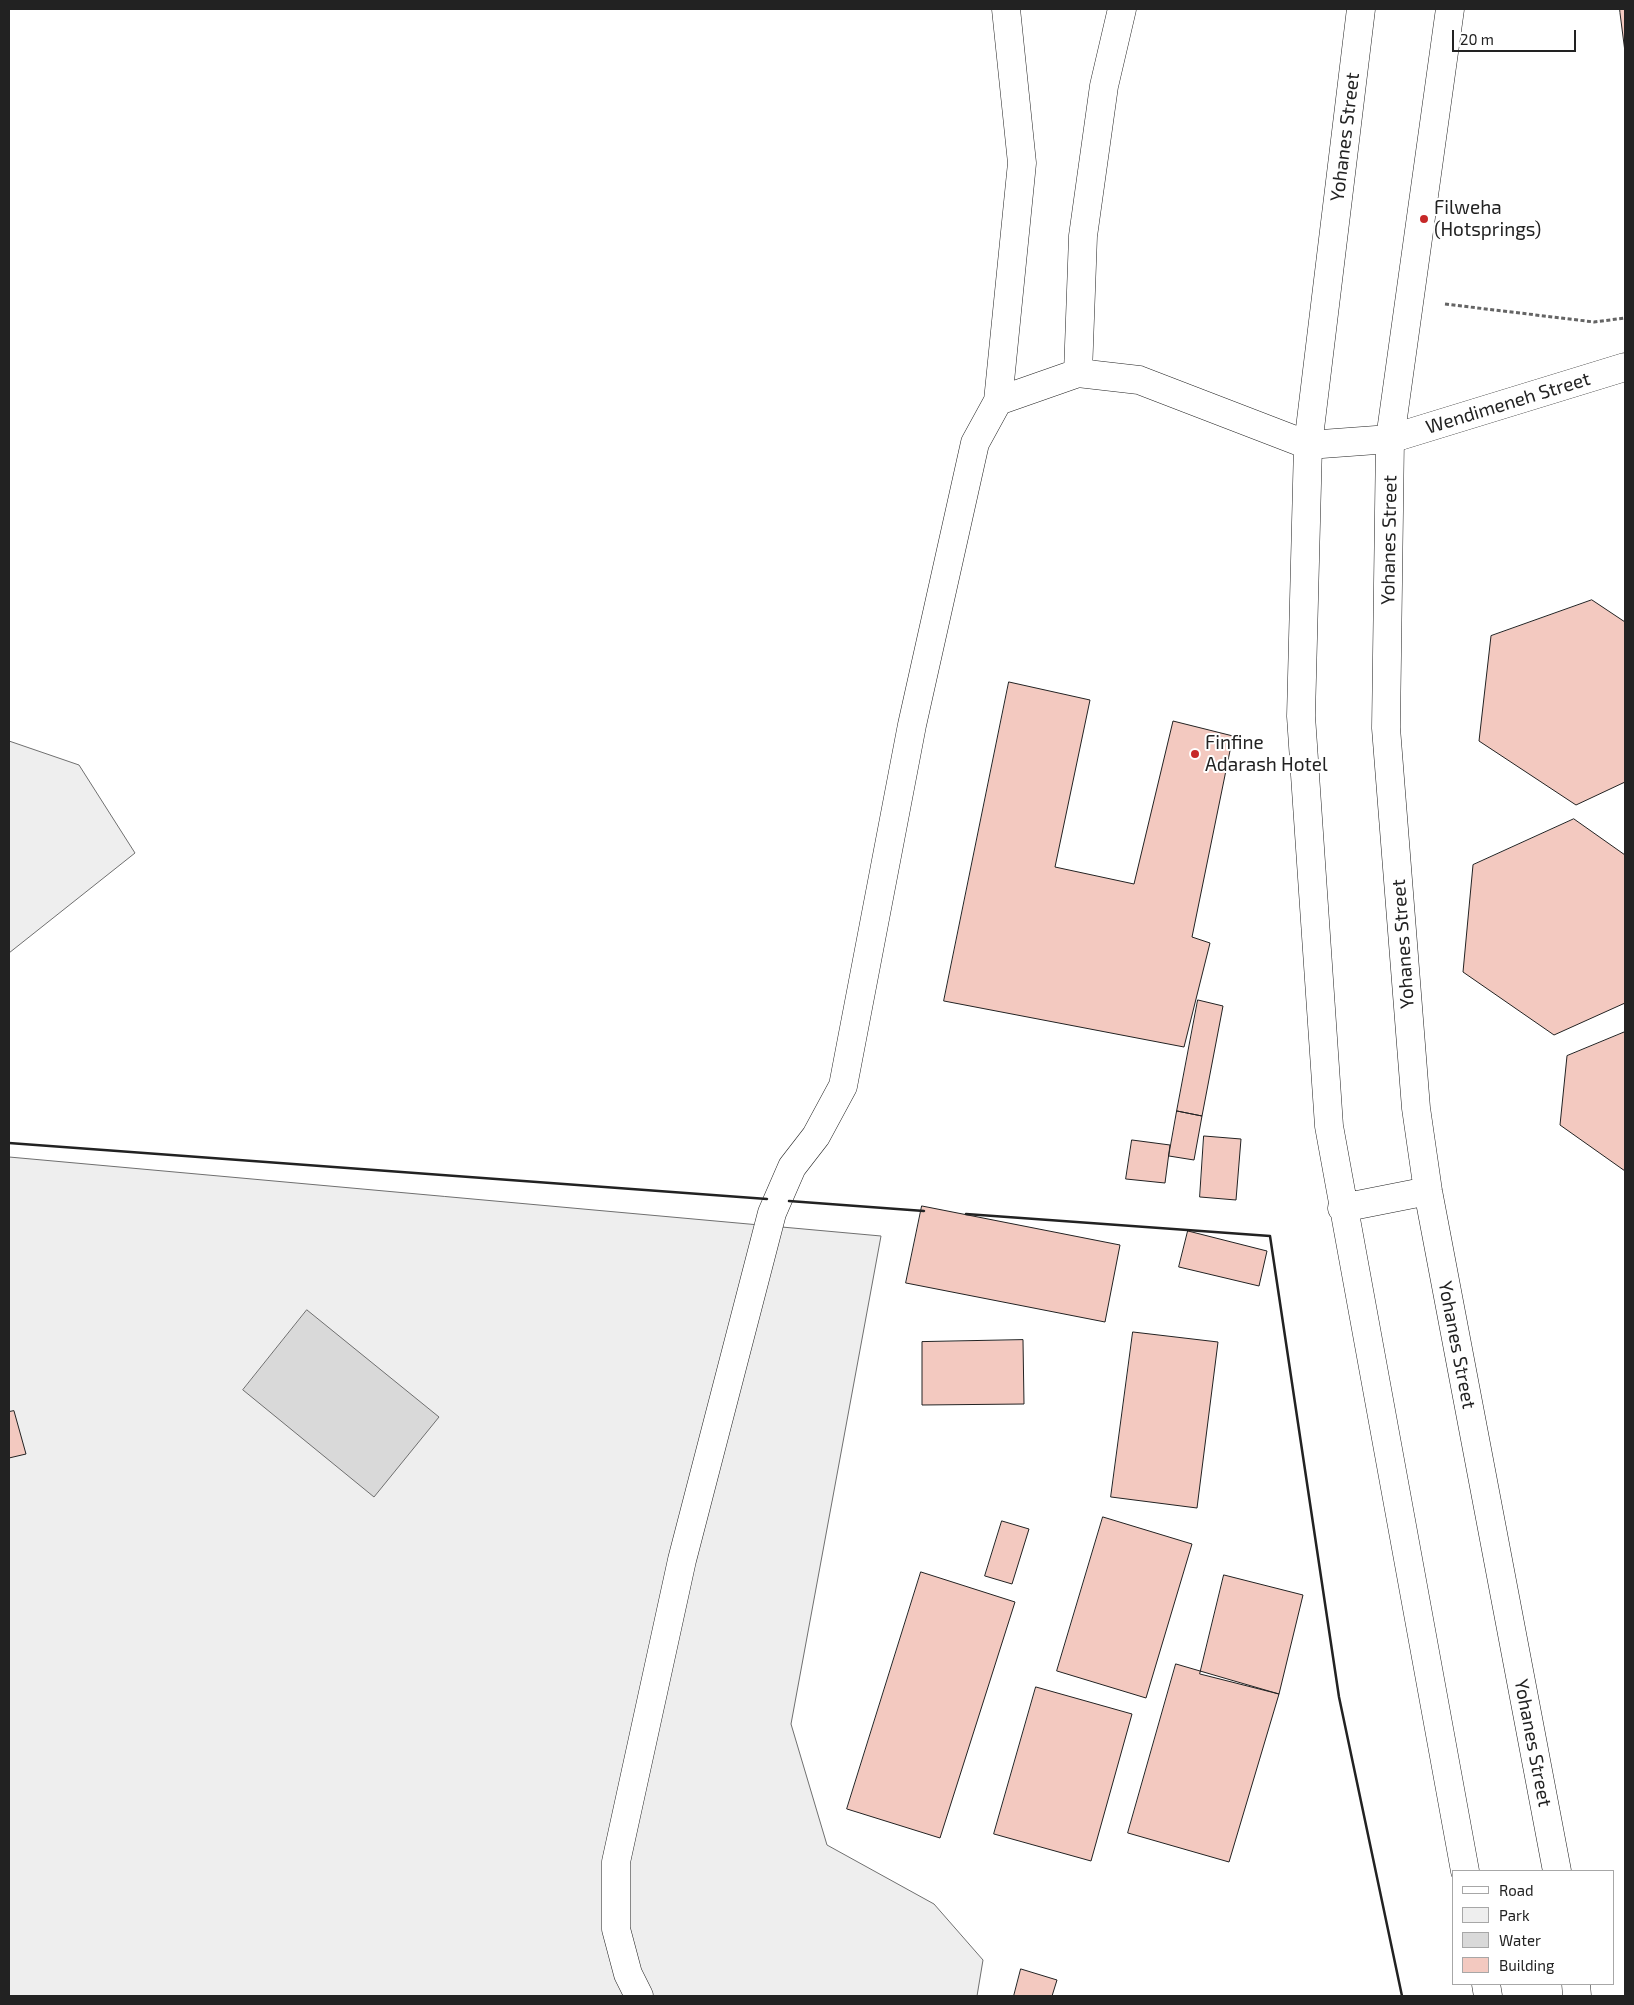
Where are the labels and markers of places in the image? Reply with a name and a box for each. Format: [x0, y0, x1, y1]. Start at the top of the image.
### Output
place label: Filweha (Hotsprings) [1434, 197, 1541, 241]
marker: Filweha (Hotsprings) [1418, 213, 1430, 225]
place label: Finfine Adarash Hotel [1205, 732, 1328, 776]
marker: Finfine Adarash Hotel [1189, 748, 1201, 760]

